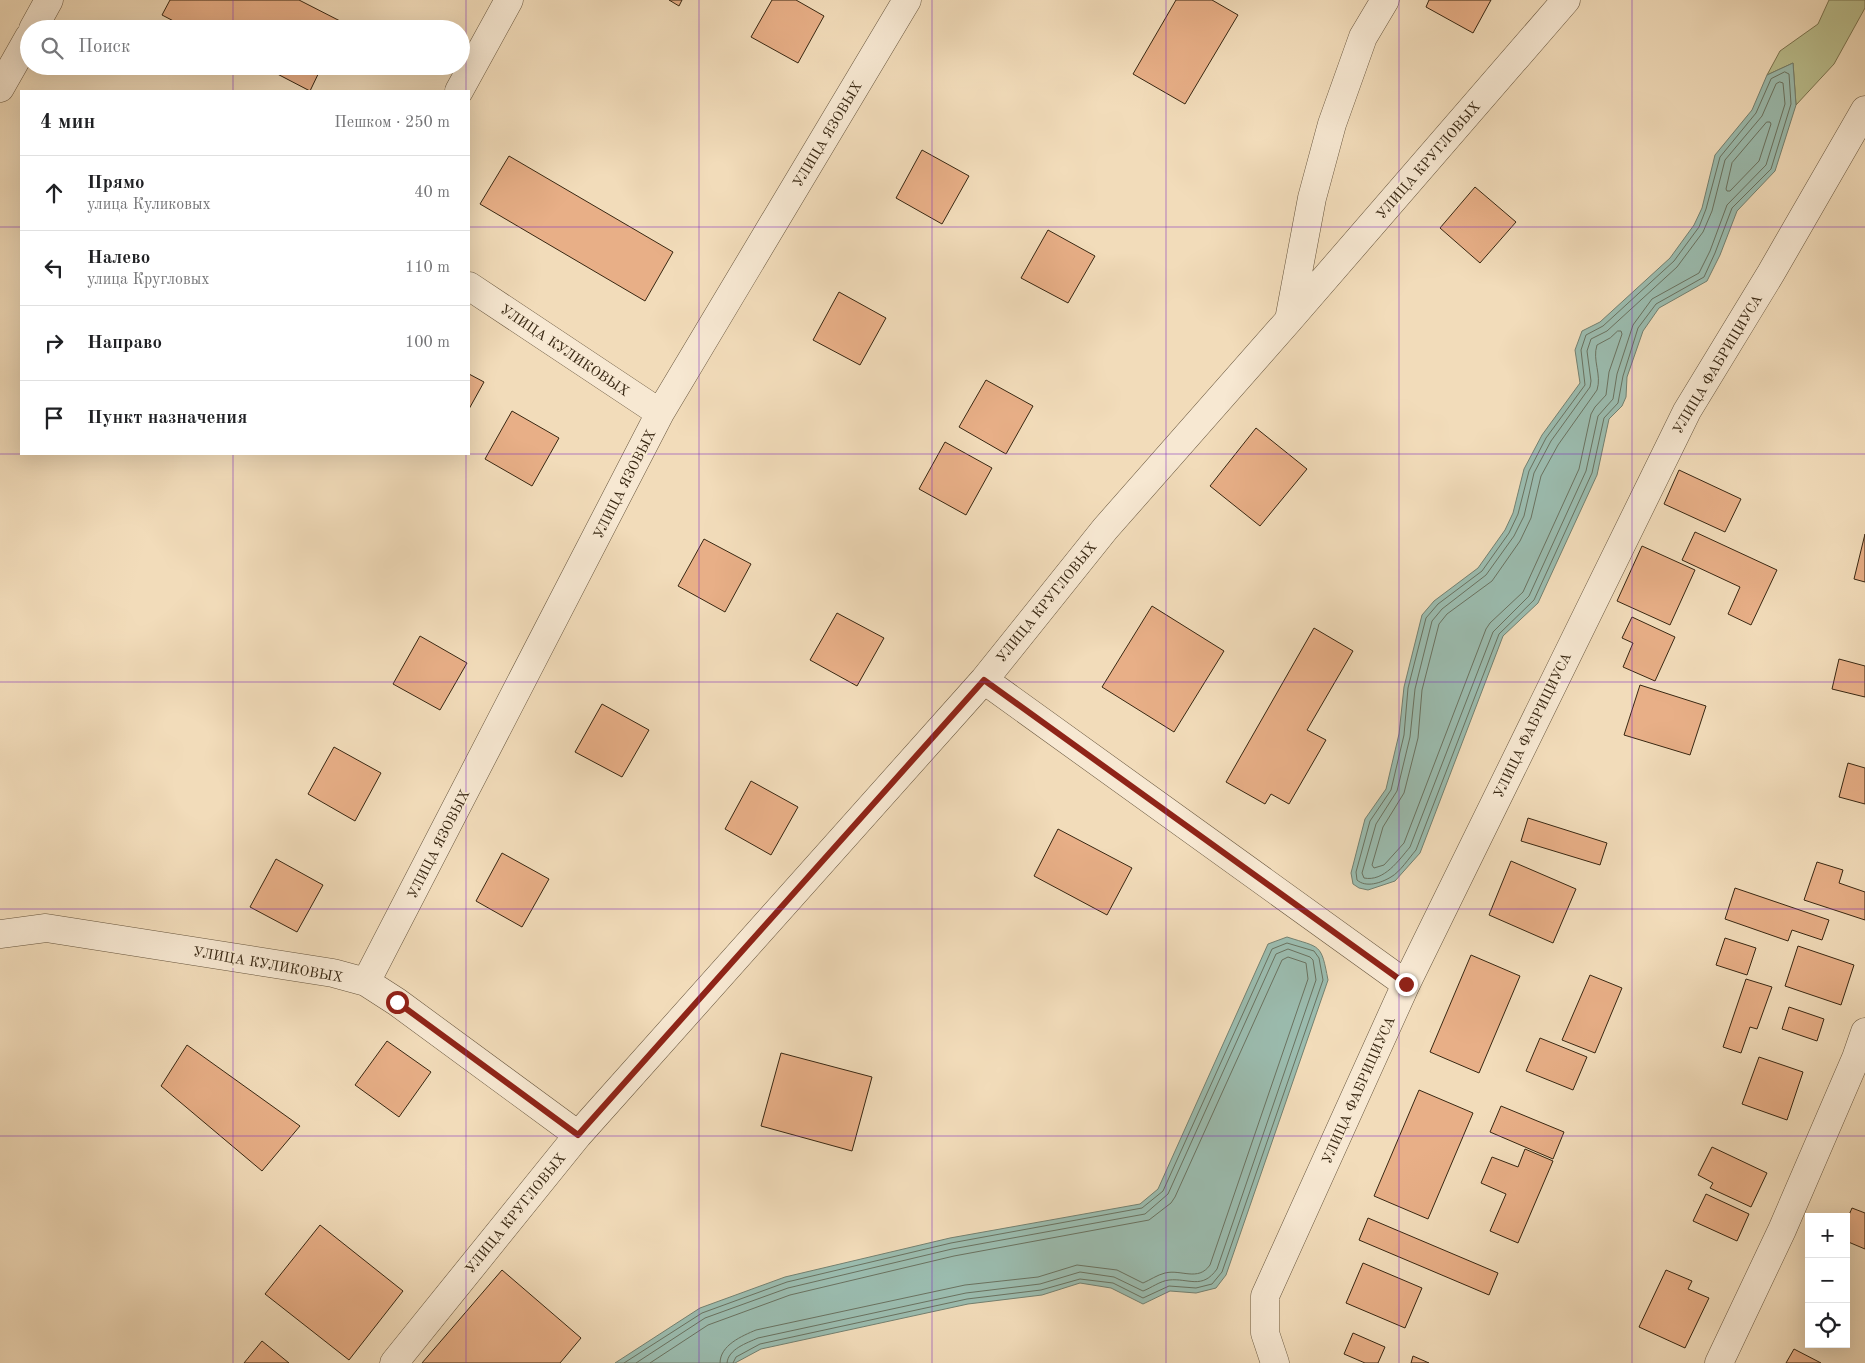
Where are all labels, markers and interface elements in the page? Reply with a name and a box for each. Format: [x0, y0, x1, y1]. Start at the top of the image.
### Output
search box [20, 20, 470, 75]
icon: search [38, 34, 66, 62]
text: Поиск [78, 38, 130, 57]
street label: УЛИЦА ЯЗОВЫХ [791, 79, 865, 190]
street label: УЛИЦА КРУГЛОВЫХ [1374, 99, 1484, 222]
text: 4 мин [40, 112, 95, 133]
text: Пешком · 250 m [334, 115, 450, 131]
text: Прямо [87, 174, 145, 193]
icon: ahead [40, 179, 68, 207]
text: 40 m [414, 185, 450, 201]
text: улица Куликовых [87, 197, 211, 213]
text: Налево [87, 249, 150, 268]
icon: left [40, 254, 68, 282]
text: 110 m [405, 260, 450, 276]
text: улица Кругловых [87, 272, 210, 288]
street label: УЛИЦА ФАБРИЦИУСА [1671, 292, 1765, 437]
street label: УЛИЦА КУЛИКОВЫХ [497, 302, 632, 399]
icon: right [40, 329, 68, 357]
text: Направо [87, 334, 162, 353]
text: 100 m [405, 335, 450, 351]
icon: arrive [40, 404, 68, 432]
text: Пункт назначения [87, 409, 247, 428]
street label: УЛИЦА ЯЗОВЫХ [591, 427, 659, 541]
street label: УЛИЦА КРУГЛОВЫХ [994, 540, 1100, 665]
street label: УЛИЦА ФАБРИЦИУСА [1492, 650, 1574, 800]
street label: УЛИЦА ЯЗОВЫХ [405, 787, 473, 901]
street label: УЛИЦА КУЛИКОВЫХ [192, 945, 344, 985]
route end [1395, 973, 1418, 996]
route start [386, 991, 409, 1014]
street label: УЛИЦА ФАБРИЦИУСА [1320, 1014, 1398, 1166]
street label: УЛИЦА КРУГЛОВЫХ [463, 1151, 569, 1276]
map controls [1805, 1213, 1850, 1348]
button: + [1805, 1213, 1850, 1258]
button: − [1805, 1258, 1850, 1303]
button: locate [1805, 1303, 1850, 1348]

